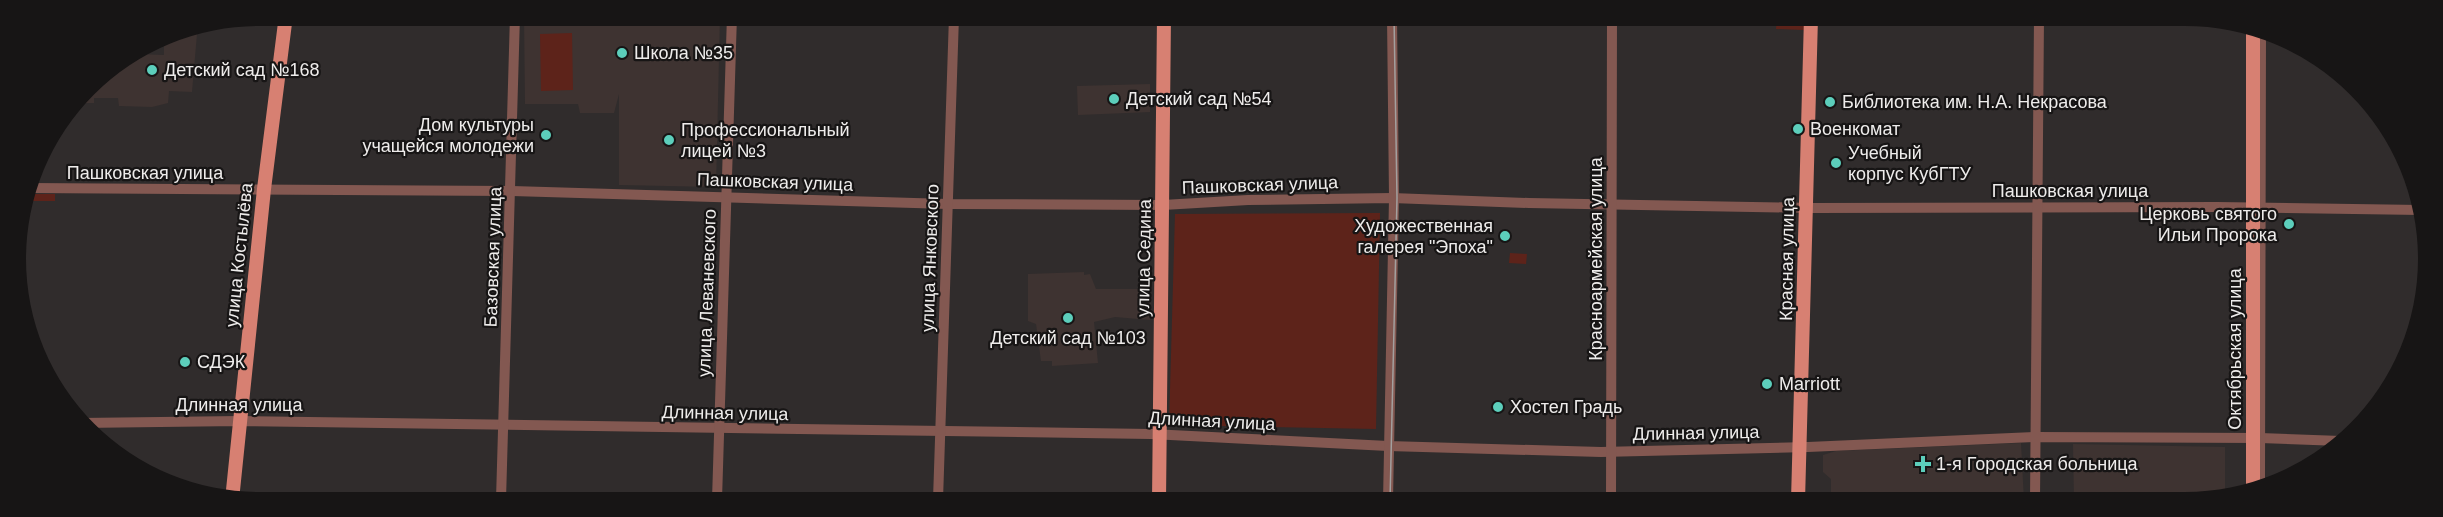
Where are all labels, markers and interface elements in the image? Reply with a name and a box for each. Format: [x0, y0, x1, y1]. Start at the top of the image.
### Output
place label: Школа №35 [634, 43, 733, 63]
marker: Школа №35 [615, 46, 629, 60]
place label: Детский сад №168 [164, 60, 320, 80]
marker: Детский сад №168 [145, 63, 159, 77]
place label: Детский сад №54 [1126, 89, 1271, 109]
marker: Детский сад №54 [1107, 92, 1121, 106]
place label: Библиотека им. Н.А. Некрасова [1842, 92, 2108, 112]
marker: Библиотека им. Н.А. Некрасова [1823, 95, 1837, 109]
place label: Дом культуры учащейся молодежи [362, 115, 534, 156]
place label: Военкомат [1810, 119, 1900, 139]
place label: Профессиональный лицей №3 [681, 120, 850, 161]
marker: Военкомат [1791, 122, 1805, 136]
marker: Дом культуры учащейся молодежи [539, 128, 553, 142]
marker: Профессиональный лицей №3 [662, 133, 676, 147]
place label: Учебный корпус КубГТУ [1848, 143, 1971, 184]
street label: Красноармейская улица [1586, 156, 1606, 361]
marker: Учебный корпус КубГТУ [1829, 156, 1843, 170]
street label: Пашковская улица [67, 163, 224, 183]
street label: Пашковская улица [697, 169, 854, 195]
street label: Пашковская улица [1182, 172, 1339, 198]
street label: улица Костылёва [221, 181, 257, 328]
street label: Пашковская улица [1992, 181, 2149, 201]
street label: улица Янковского [917, 184, 943, 332]
street label: Базовская улица [481, 185, 505, 328]
street label: Красная улица [1776, 196, 1798, 321]
street label: улица Седина [1133, 198, 1155, 317]
place label: Церковь святого Ильи Пророка [2139, 204, 2278, 245]
street label: улица Леваневского [694, 209, 720, 377]
place label: Художественная галерея "Эпоха" [1354, 216, 1493, 257]
marker: Церковь святого Ильи Пророка [2282, 217, 2296, 231]
marker: Художественная галерея "Эпоха" [1498, 229, 1512, 243]
street label: Октябрьская улица [2225, 267, 2245, 430]
marker: Детский сад №103 [1061, 311, 1075, 325]
place label: Детский сад №103 [990, 328, 1146, 348]
place label: СДЭК [197, 352, 246, 372]
marker: СДЭК [178, 355, 192, 369]
place label: Marriott [1779, 374, 1840, 394]
marker: Marriott [1760, 377, 1774, 391]
street label: Длинная улица [176, 395, 303, 415]
place label: Хостел Градь [1510, 397, 1622, 417]
marker: Хостел Градь [1491, 400, 1505, 414]
street label: Длинная улица [661, 402, 790, 424]
street label: Длинная улица [1148, 408, 1277, 434]
street label: Длинная улица [1632, 422, 1761, 444]
place label: 1-я Городская больница [1936, 454, 2139, 474]
marker: 1-я Городская больница [1914, 455, 1932, 473]

